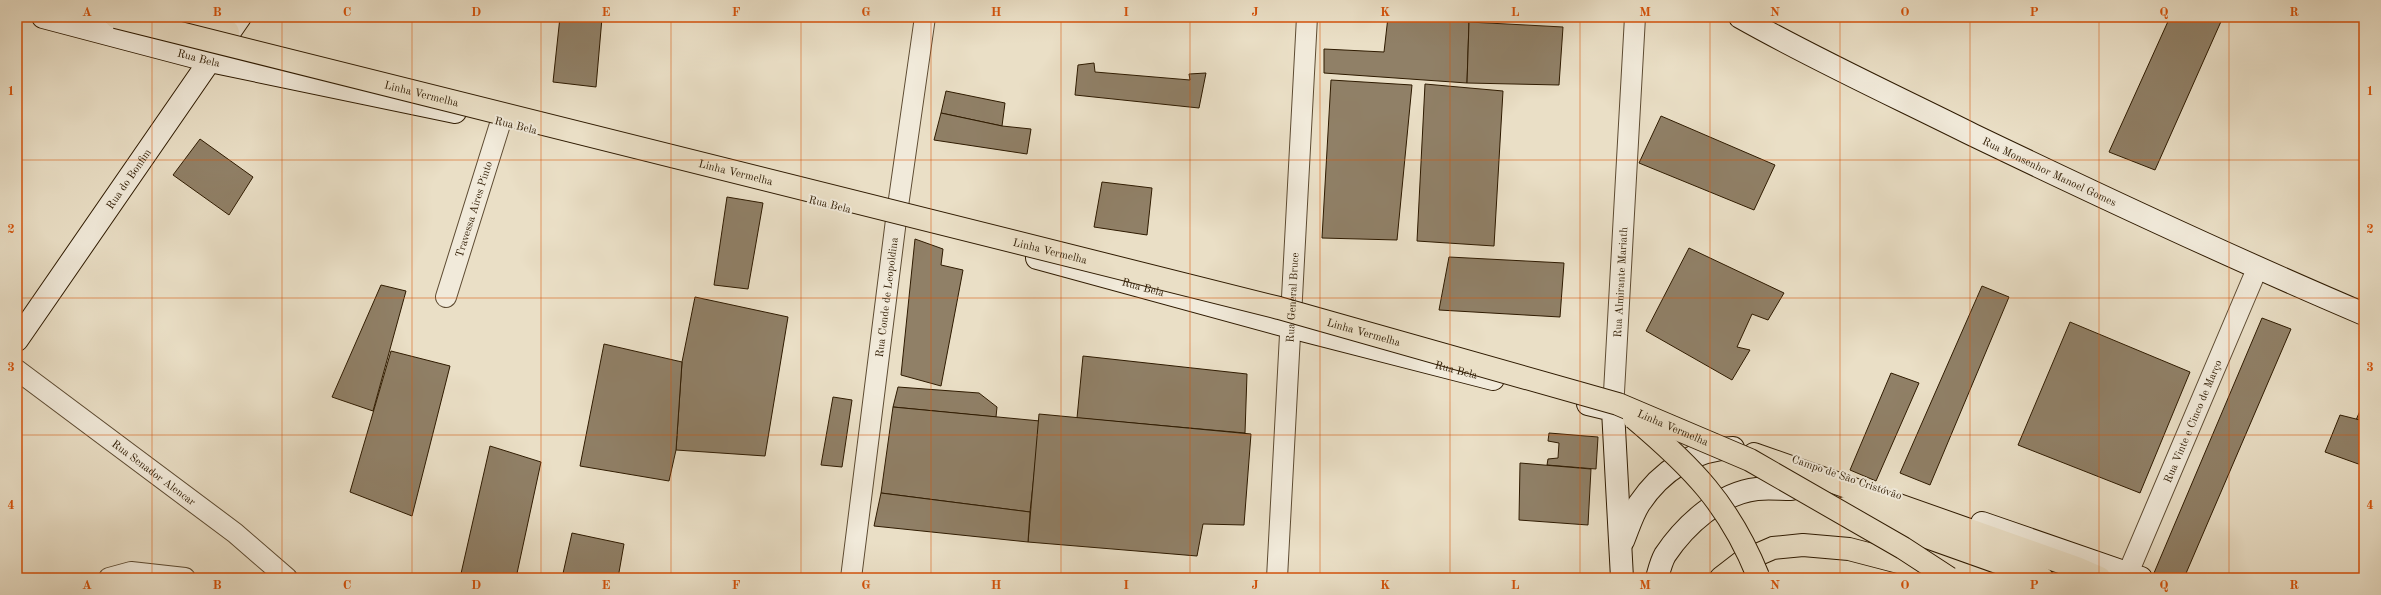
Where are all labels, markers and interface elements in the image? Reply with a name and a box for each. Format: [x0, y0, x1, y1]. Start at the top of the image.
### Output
text: A [82, 6, 92, 19]
text: B [212, 6, 222, 19]
text: C [343, 6, 351, 19]
text: D [471, 6, 481, 19]
text: E [602, 6, 611, 19]
text: F [732, 6, 741, 19]
text: G [861, 6, 871, 19]
text: H [991, 6, 1002, 19]
text: I [1123, 6, 1129, 19]
text: J [1251, 6, 1259, 19]
text: K [1380, 6, 1390, 19]
text: L [1511, 6, 1520, 19]
text: M [1639, 6, 1651, 19]
text: N [1770, 6, 1780, 19]
text: O [1900, 6, 1910, 19]
text: P [2029, 6, 2039, 19]
text: Q [2159, 6, 2169, 19]
text: R [2289, 6, 2299, 19]
street label: Rua Bela [176, 49, 221, 70]
street label: Linha Vermelha [383, 80, 460, 110]
text: 1 [7, 85, 15, 98]
text: 1 [2366, 85, 2374, 98]
street label: Rua Bela [493, 116, 539, 137]
street label: Rua Monsenhor Manoel Gomes [1980, 136, 2118, 209]
street label: Rua do Bonfim [105, 147, 154, 212]
street label: Linha Vermelha [697, 159, 774, 188]
street label: Travessa Aires Pinto [455, 160, 495, 259]
street label: Rua Bela [807, 195, 853, 216]
text: 2 [7, 223, 15, 236]
text: 2 [2366, 223, 2374, 236]
street label: Rua Almirante Mariath [1613, 227, 1630, 338]
street label: Rua Conde de Leopoldina [875, 236, 901, 358]
street label: Linha Vermelha [1012, 238, 1089, 267]
street label: Rua General Bruce [1286, 252, 1301, 343]
street label: Rua Bela [1120, 277, 1166, 300]
street label: Linha Vermelha [1325, 318, 1402, 349]
street label: Rua Vinte e Cinco de Março [2163, 359, 2225, 485]
street label: Rua Bela [1434, 360, 1479, 382]
text: 3 [7, 361, 15, 374]
text: 3 [2366, 361, 2374, 374]
street label: Linha Vermelha [1635, 409, 1710, 449]
street label: Rua Senador Alencar [109, 439, 197, 509]
street label: Campo de São Cristóvão [1790, 454, 1903, 502]
text: 4 [7, 499, 15, 512]
text: 4 [2366, 499, 2374, 512]
text: A [82, 579, 92, 592]
text: B [212, 579, 222, 592]
text: C [343, 579, 351, 592]
text: D [471, 579, 481, 592]
text: E [602, 579, 611, 592]
text: F [732, 579, 741, 592]
text: G [861, 579, 871, 592]
text: H [991, 579, 1002, 592]
text: I [1123, 579, 1129, 592]
text: J [1251, 579, 1259, 592]
text: K [1380, 579, 1390, 592]
text: L [1511, 579, 1520, 592]
text: M [1639, 579, 1651, 592]
text: N [1770, 579, 1780, 592]
text: O [1900, 579, 1910, 592]
text: P [2029, 579, 2039, 592]
text: Q [2159, 579, 2169, 592]
text: R [2289, 579, 2299, 592]

